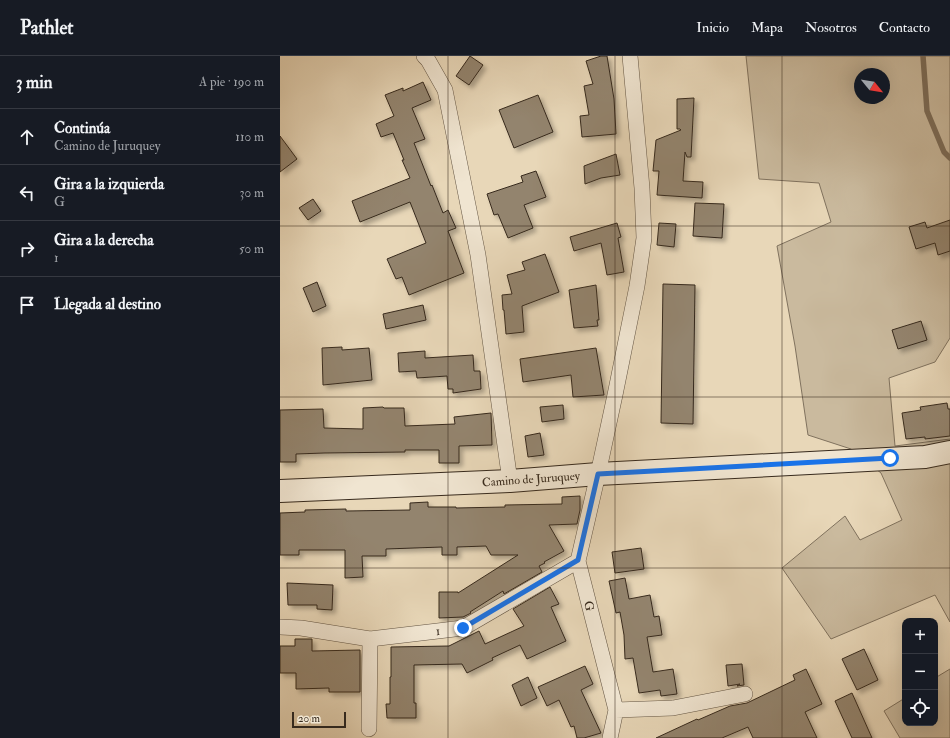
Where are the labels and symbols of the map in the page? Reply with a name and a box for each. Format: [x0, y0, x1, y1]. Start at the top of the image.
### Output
north arrow [854, 68, 890, 104]
route start [881, 449, 899, 467]
street label: Camino de Juruquey [481, 469, 581, 490]
street label: G [580, 599, 597, 613]
route end [454, 619, 472, 637]
street label: 1 [435, 624, 441, 639]
scale bar [292, 710, 346, 729]

